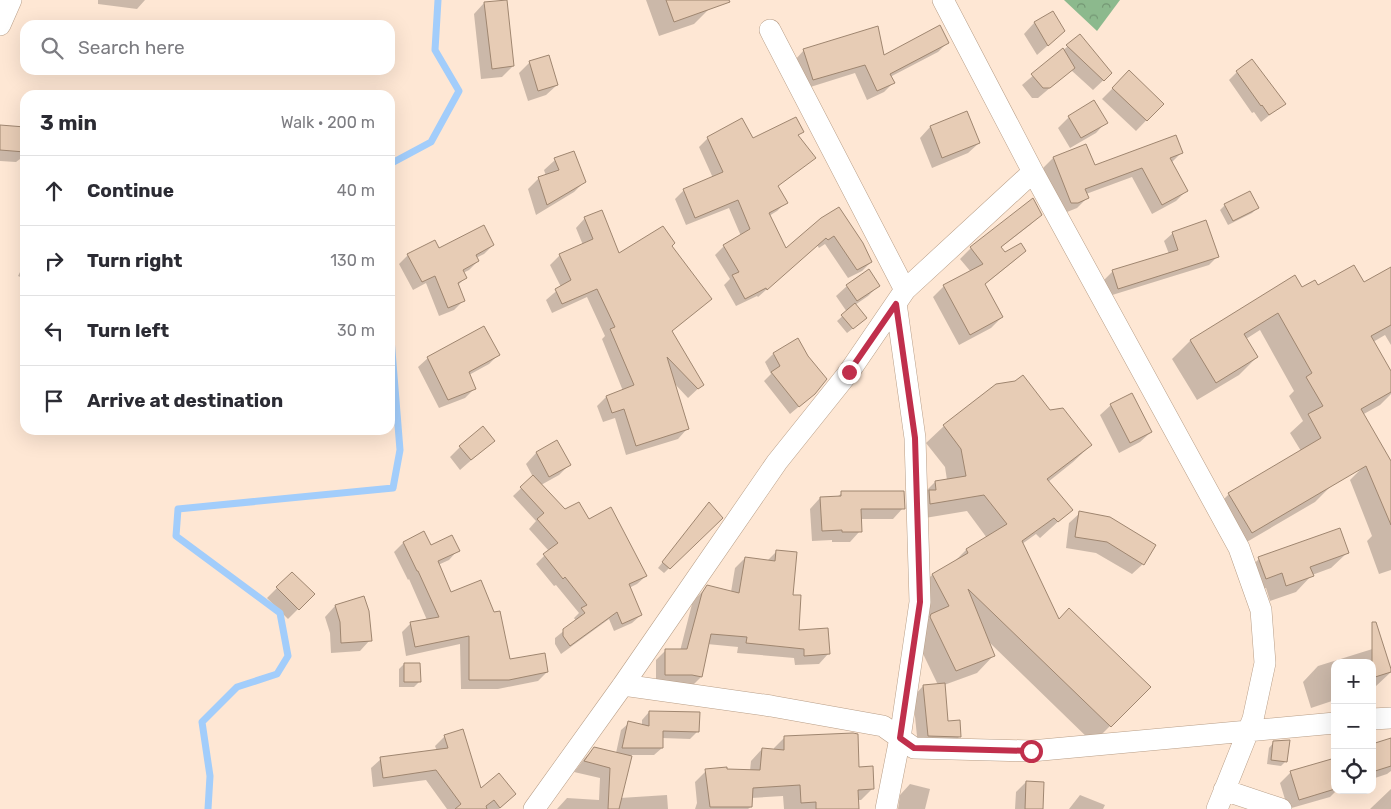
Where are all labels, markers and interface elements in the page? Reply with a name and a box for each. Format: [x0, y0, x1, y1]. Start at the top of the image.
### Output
search box [20, 20, 395, 75]
icon: search [38, 34, 66, 62]
text: Search here [78, 36, 185, 59]
text: 3 min [40, 110, 97, 135]
text: Walk · 200 m [281, 113, 375, 132]
icon: ahead [40, 177, 68, 205]
text: Continue [87, 179, 174, 202]
text: 40 m [337, 181, 375, 200]
icon: right [40, 247, 68, 275]
text: Turn right [87, 249, 182, 272]
text: 130 m [330, 251, 375, 270]
icon: left [40, 317, 68, 345]
text: Turn left [87, 319, 169, 342]
text: 30 m [337, 321, 375, 340]
route end [838, 361, 861, 384]
icon: arrive [40, 387, 68, 415]
text: Arrive at destination [87, 389, 283, 412]
map controls [1331, 659, 1376, 794]
button: + [1331, 659, 1376, 704]
button: − [1331, 704, 1376, 749]
route start [1020, 740, 1043, 763]
button: locate [1331, 749, 1376, 794]

